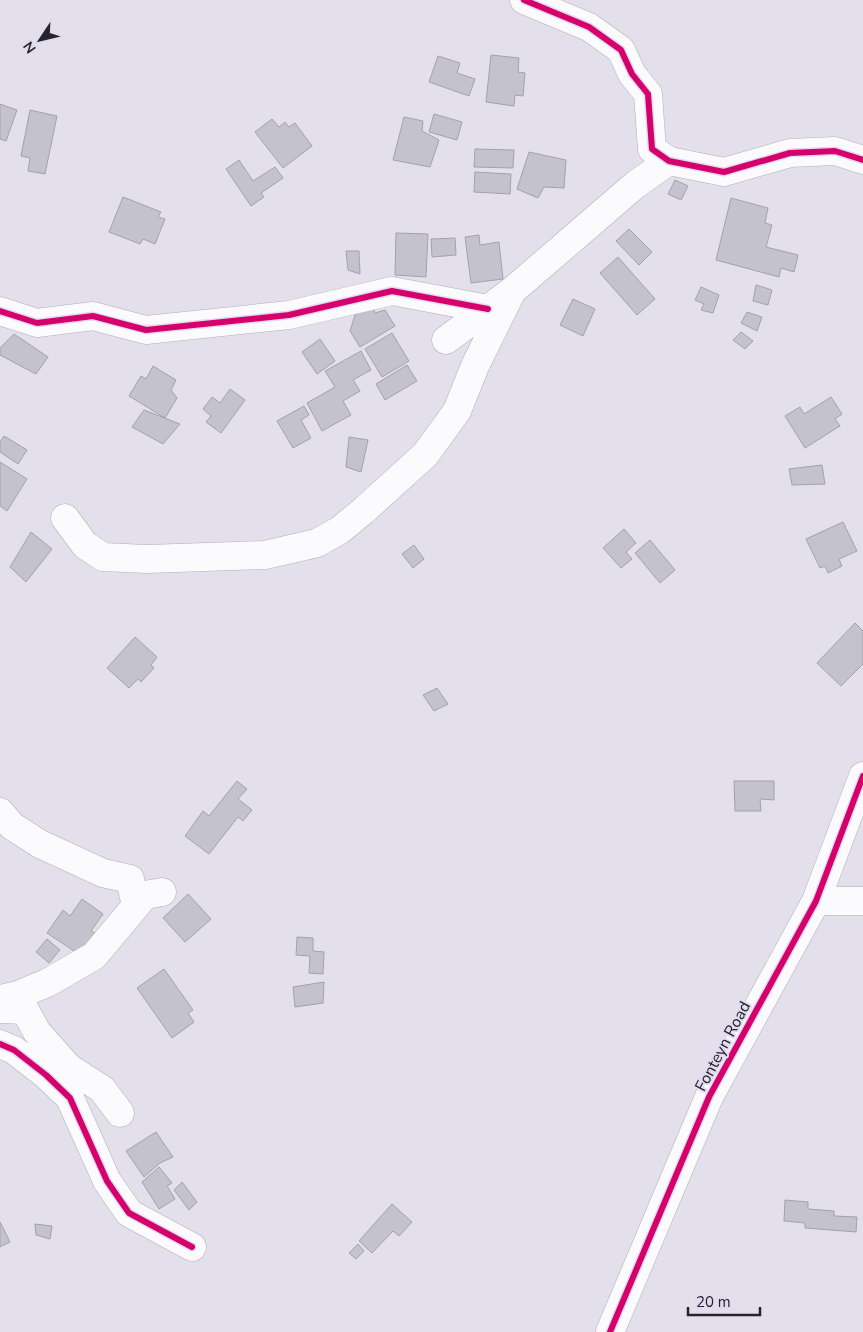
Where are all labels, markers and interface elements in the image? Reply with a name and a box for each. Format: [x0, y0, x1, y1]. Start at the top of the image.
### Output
north arrow [15, 15, 65, 65]
text: N [19, 37, 41, 57]
street label: Fonteyn Road [690, 998, 756, 1095]
scale bar [688, 1284, 760, 1316]
text: 20 m [696, 1292, 731, 1312]

